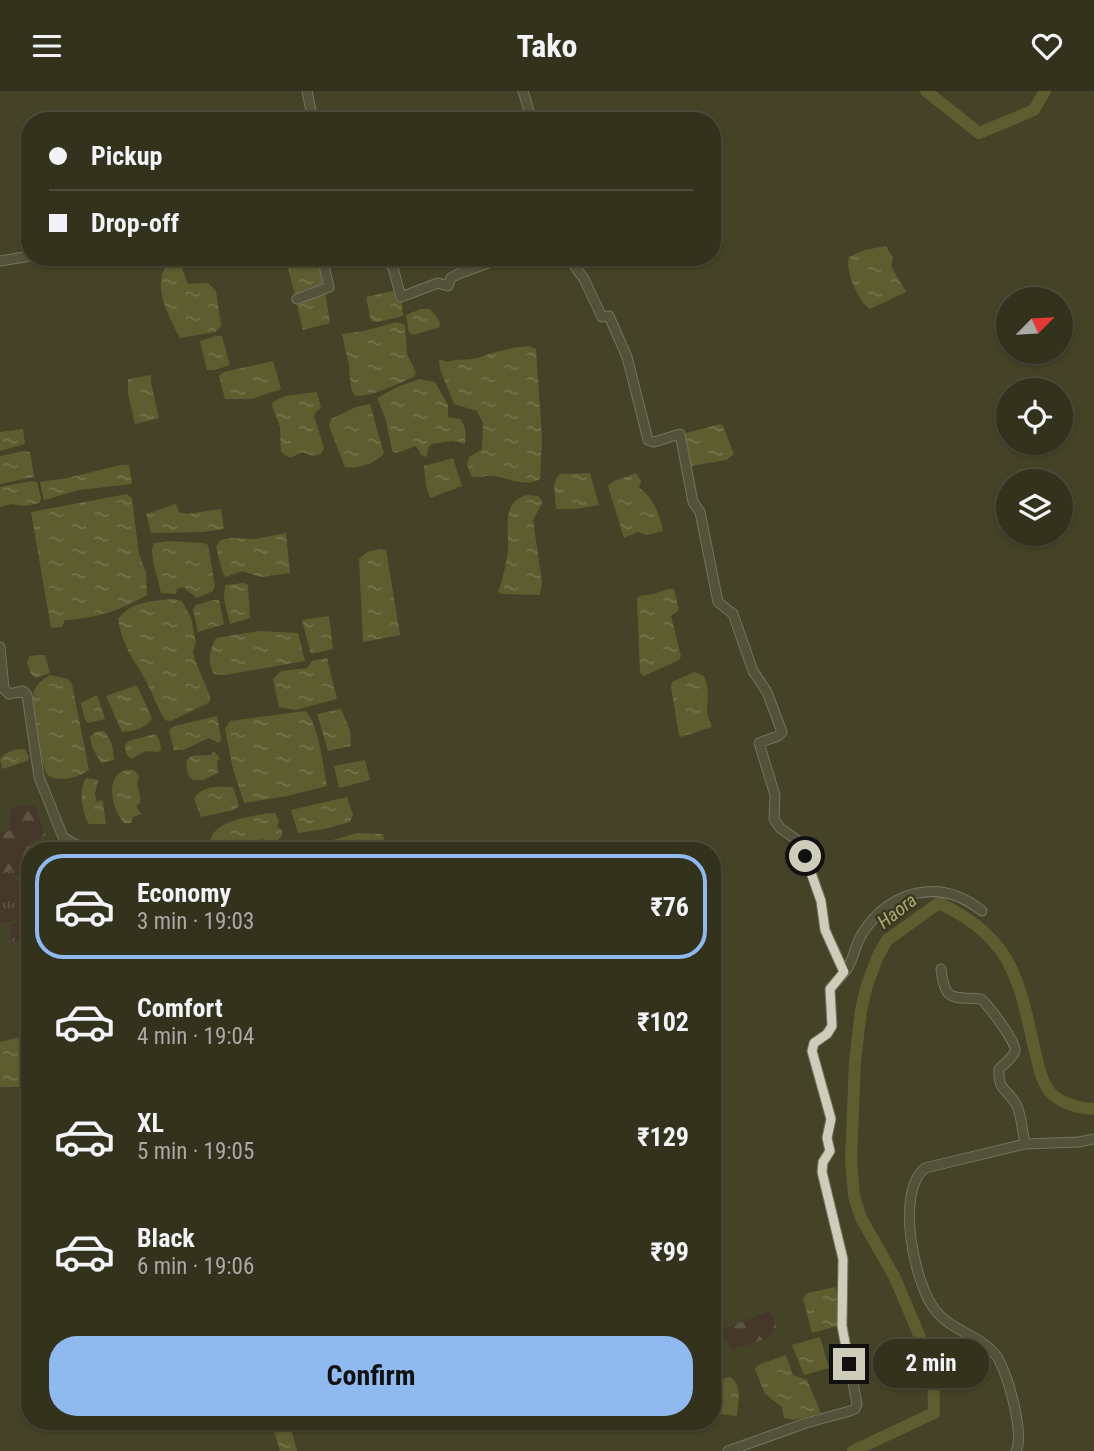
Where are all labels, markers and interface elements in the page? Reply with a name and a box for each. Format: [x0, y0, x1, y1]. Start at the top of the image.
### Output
icon: menu [28, 27, 66, 65]
text: Tako [516, 27, 578, 65]
icon: heart [1028, 27, 1066, 65]
text: Pickup [91, 141, 162, 171]
text: Drop-off [91, 208, 179, 238]
north arrow [996, 287, 1073, 364]
map controls [996, 287, 1073, 546]
button: locate [996, 378, 1073, 455]
button: layers [996, 469, 1073, 546]
route start [789, 840, 821, 872]
icon: car [53, 875, 116, 938]
text: Economy [137, 878, 231, 908]
water label: Haora [873, 889, 921, 933]
text: ₹76 [650, 892, 689, 922]
text: 3 min · 19:03 [137, 908, 254, 935]
icon: car [53, 990, 116, 1053]
text: Comfort [137, 993, 223, 1023]
text: ₹102 [637, 1007, 689, 1037]
text: 4 min · 19:04 [137, 1023, 254, 1050]
icon: car [53, 1105, 116, 1168]
text: XL [137, 1108, 164, 1138]
text: ₹129 [637, 1122, 689, 1152]
text: 5 min · 19:05 [137, 1138, 254, 1165]
icon: car [53, 1220, 116, 1283]
text: Black [137, 1223, 195, 1253]
text: ₹99 [650, 1237, 689, 1267]
text: 6 min · 19:06 [137, 1253, 254, 1280]
button: Confirm [49, 1336, 693, 1416]
callout: 2 min [874, 1339, 989, 1389]
route end [833, 1348, 865, 1380]
text: 2 min [905, 1350, 957, 1377]

